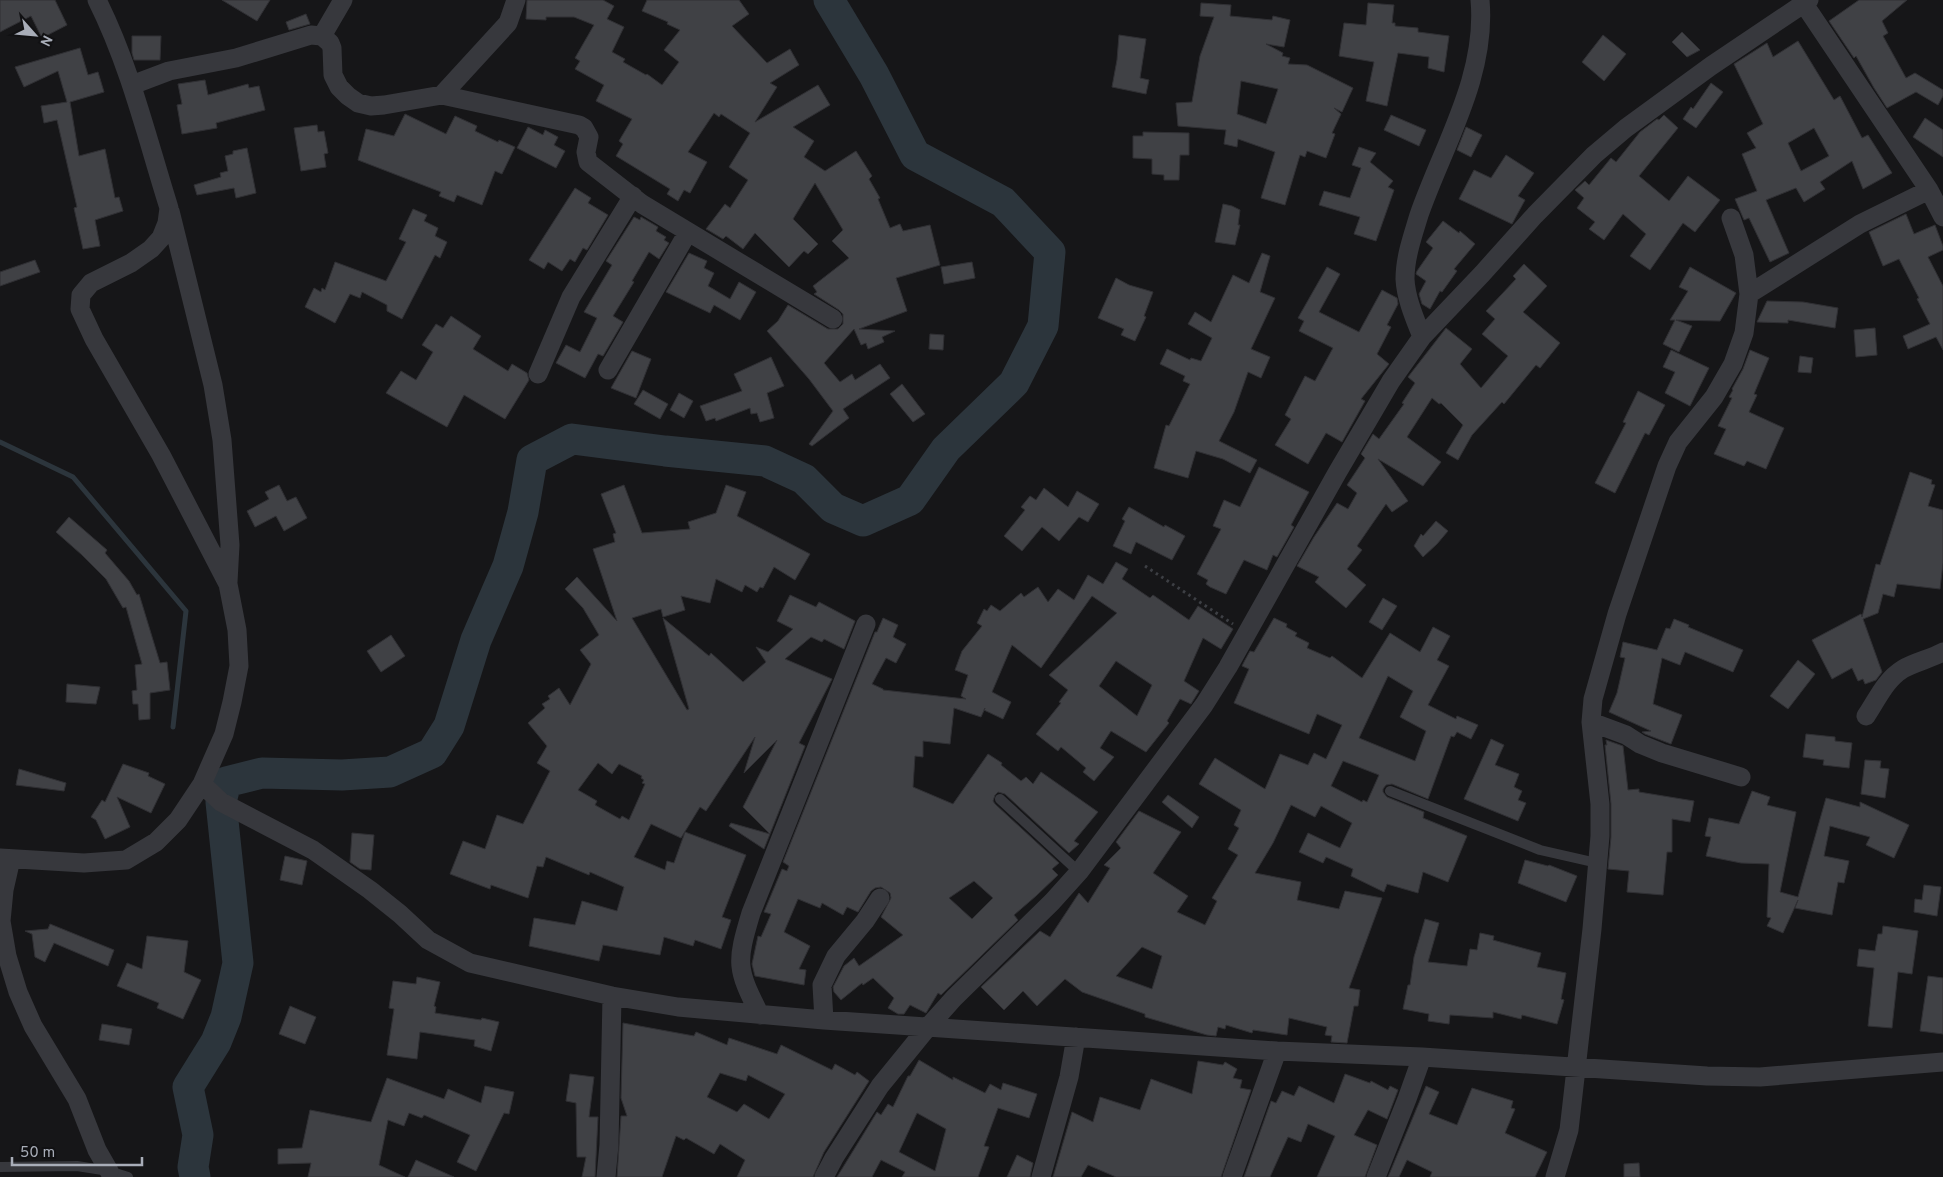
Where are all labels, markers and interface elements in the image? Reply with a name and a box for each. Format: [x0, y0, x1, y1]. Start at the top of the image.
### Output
north arrow [10, 10, 60, 60]
text: N [35, 32, 55, 49]
scale bar [12, 1134, 142, 1166]
text: 50 m [20, 1144, 55, 1163]

